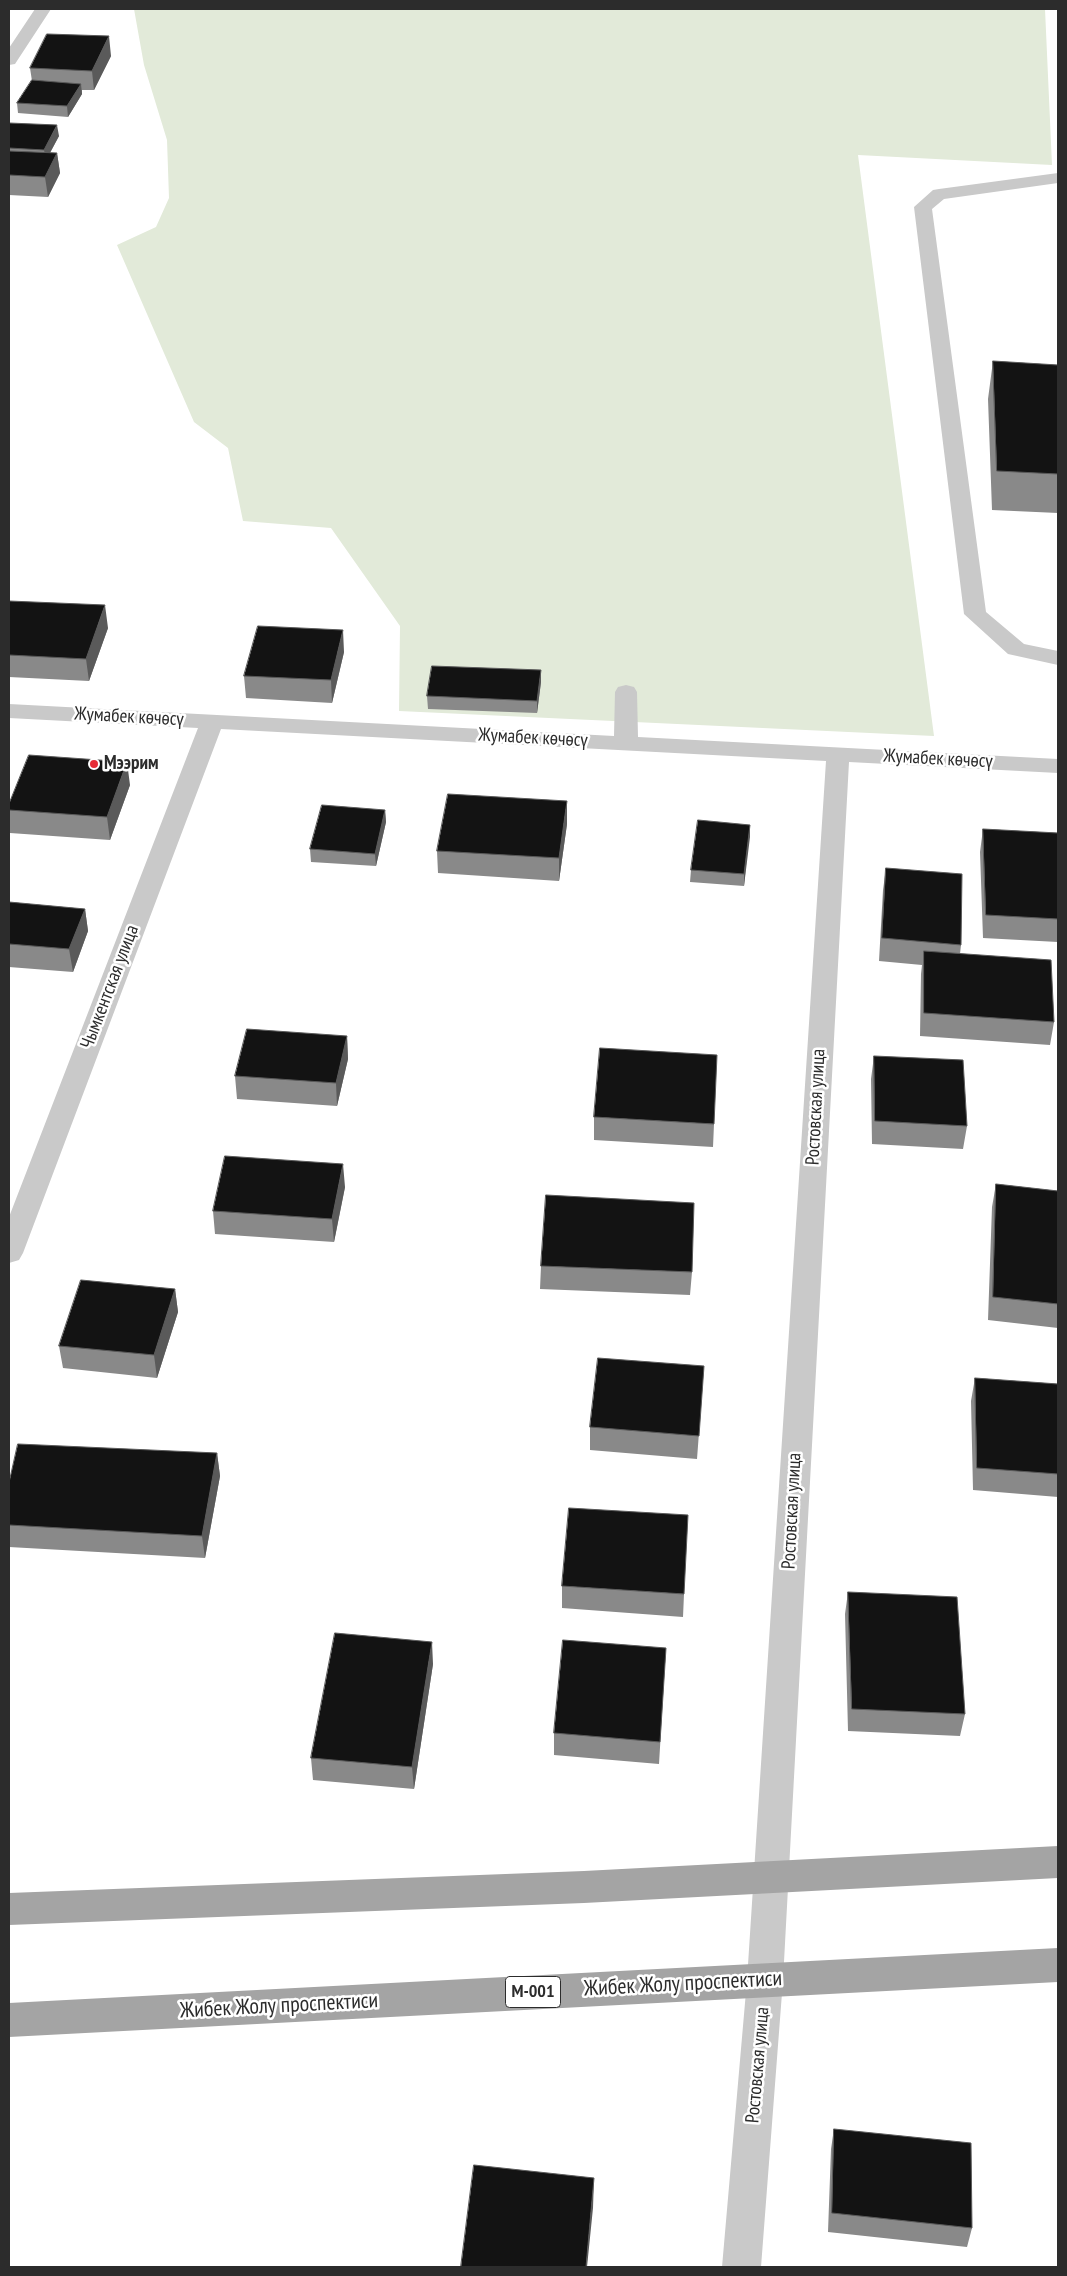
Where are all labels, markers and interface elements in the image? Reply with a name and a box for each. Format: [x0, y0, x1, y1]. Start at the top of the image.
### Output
street label: Жумабек көчөсү [74, 703, 184, 731]
street label: Жумабек көчөсү [478, 724, 588, 752]
street label: Жумабек көчөсү [883, 745, 993, 773]
place label: Мээрим [104, 753, 159, 775]
marker: Мээрим [88, 758, 100, 770]
street label: Чымкентская улица [76, 922, 144, 1052]
street label: Ростовская улица [802, 1048, 830, 1166]
street label: Ростовская улица [778, 1452, 806, 1570]
street label: Жибек Жолу проспектиси [583, 1966, 783, 2002]
road number: М-001 [506, 1976, 560, 2008]
street label: Жибек Жолу проспектиси [179, 1988, 379, 2024]
street label: Ростовская улица [742, 2006, 774, 2124]

